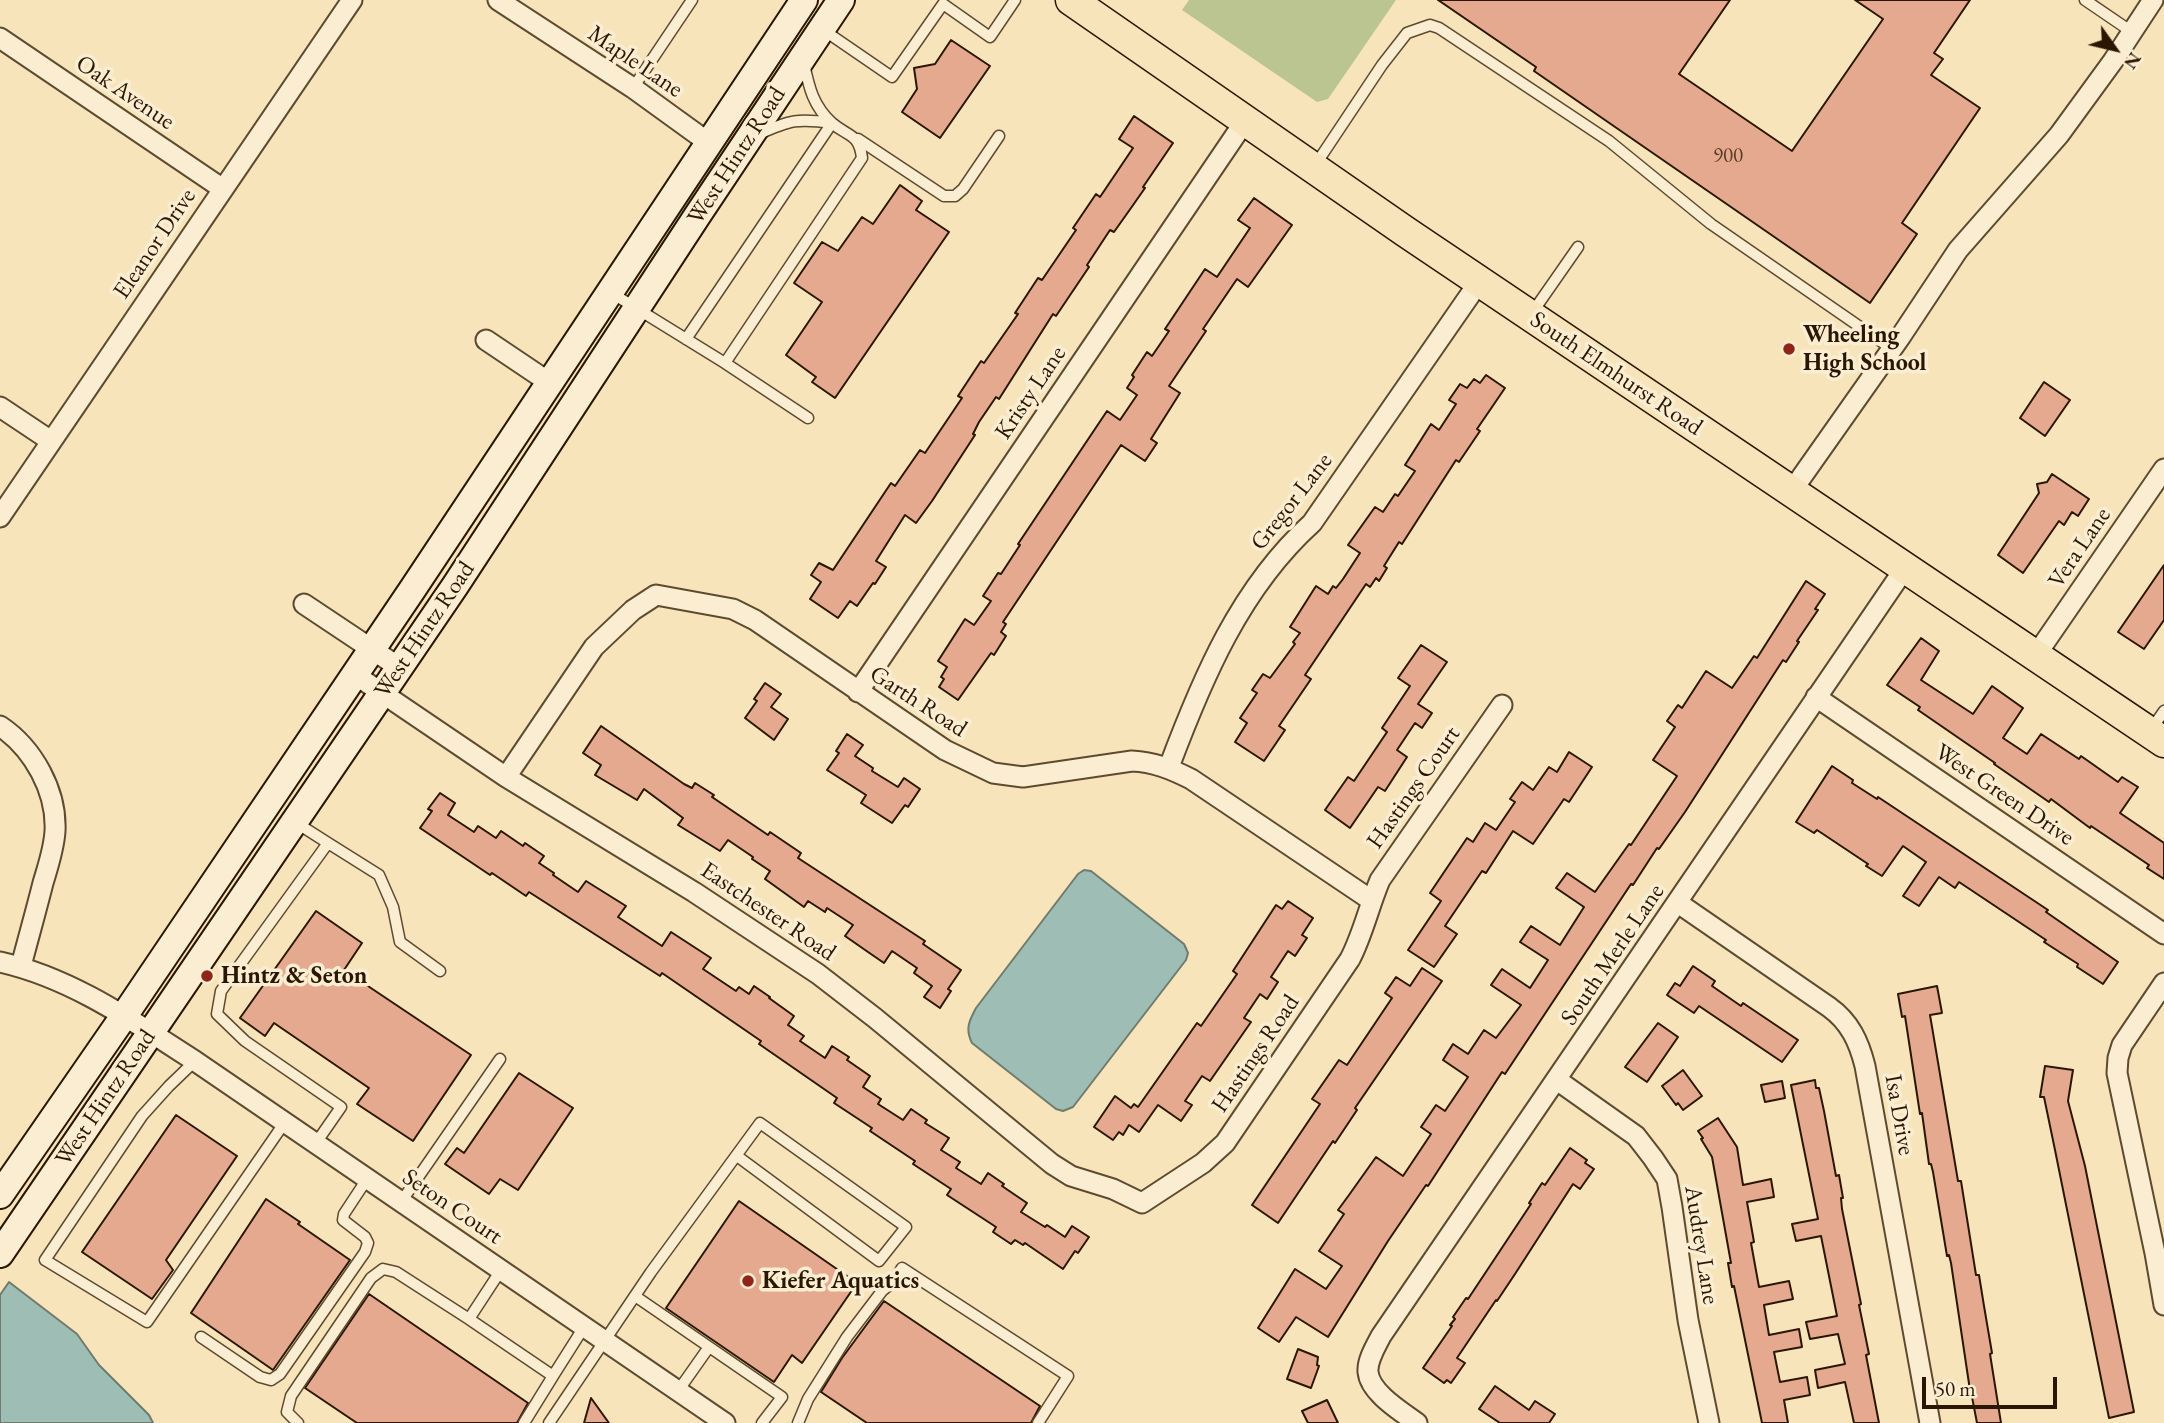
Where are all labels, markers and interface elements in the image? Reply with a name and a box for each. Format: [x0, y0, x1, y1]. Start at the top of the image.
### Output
north arrow [2080, 14, 2150, 84]
street label: Maple Lane [582, 20, 688, 104]
text: N [2118, 48, 2147, 74]
street label: Oak Avenue [70, 50, 180, 136]
street label: West Hintz Road [682, 82, 792, 230]
house number: 900 [1713, 143, 1743, 169]
street label: Eleanor Drive [108, 183, 202, 305]
street label: South Elmhurst Road [1524, 306, 1708, 442]
place label: Wheeling High School [1803, 321, 1926, 377]
street label: Kristy Lane [989, 341, 1073, 445]
marker: Wheeling High School [1781, 341, 1797, 357]
street label: Gregor Lane [1245, 448, 1339, 556]
street label: Vera Lane [2043, 502, 2117, 594]
street label: West Hintz Road [369, 556, 481, 704]
street label: Garth Road [864, 660, 972, 744]
street label: Hastings Court [1361, 721, 1467, 855]
street label: West Green Drive [1929, 738, 2079, 852]
street label: Eastchester Road [695, 856, 841, 968]
street label: South Merle Lane [1555, 879, 1671, 1031]
place label: Hintz & Seton [221, 962, 367, 990]
marker: Hintz & Seton [199, 968, 215, 984]
street label: Hastings Road [1206, 990, 1306, 1118]
street label: West Hintz Road [50, 1024, 162, 1172]
street label: Isa Drive [1878, 1072, 1920, 1158]
street label: Seton Court [396, 1163, 508, 1251]
street label: Audrey Lane [1677, 1184, 1725, 1306]
place label: Kiefer Aquatics [762, 1267, 919, 1295]
marker: Kiefer Aquatics [740, 1273, 756, 1289]
scale bar [1926, 1364, 2061, 1408]
text: 50 m [1935, 1375, 1976, 1402]

